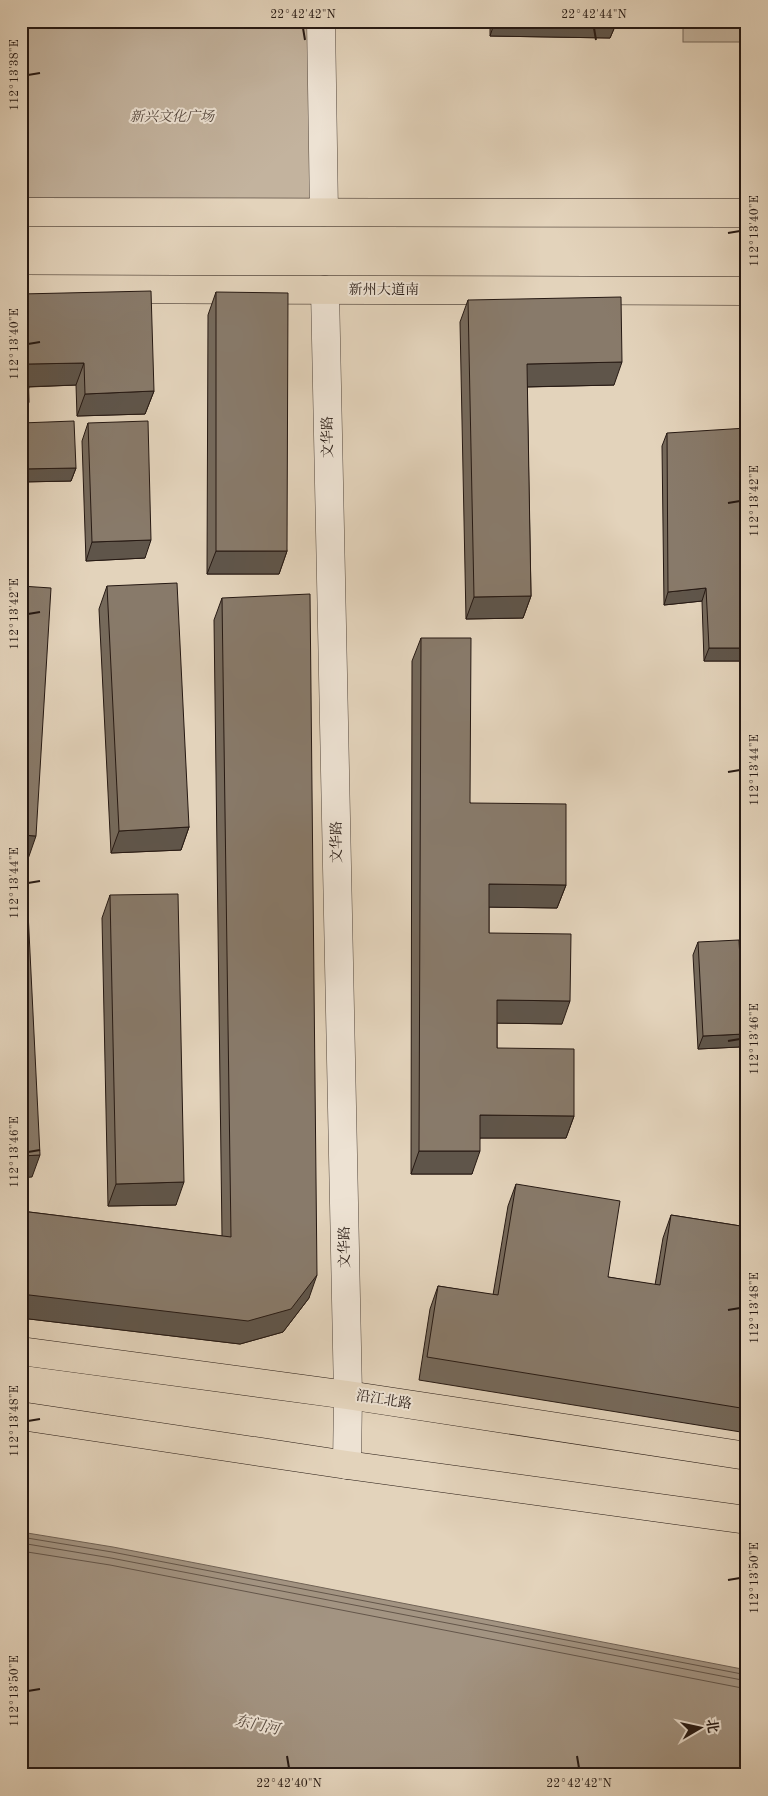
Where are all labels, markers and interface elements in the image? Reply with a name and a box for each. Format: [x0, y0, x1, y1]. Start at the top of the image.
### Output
text: 22°42'42"N [270, 9, 336, 21]
text: 22°42'44"N [561, 9, 627, 21]
text: 112°13'38"E [9, 39, 21, 111]
park label: 新兴文化广场 [130, 109, 215, 124]
text: 112°13'40"E [749, 195, 761, 267]
street label: 新州大道南 [349, 282, 419, 297]
text: 112°13'40"E [9, 308, 21, 380]
street label: 文华路 [320, 416, 335, 458]
text: 112°13'42"E [749, 465, 761, 537]
text: 112°13'42"E [9, 578, 21, 650]
text: 112°13'44"E [749, 734, 761, 806]
street label: 文华路 [329, 821, 344, 863]
text: 112°13'44"E [9, 847, 21, 919]
text: 112°13'46"E [749, 1003, 761, 1075]
text: 112°13'46"E [9, 1116, 21, 1188]
street label: 文华路 [337, 1226, 352, 1268]
text: 112°13'48"E [749, 1272, 761, 1344]
text: 112°13'48"E [9, 1385, 21, 1457]
street label: 沿江北路 [355, 1388, 413, 1411]
text: 112°13'50"E [748, 1542, 761, 1614]
text: 112°13'50"E [8, 1655, 21, 1727]
north arrow [676, 1704, 726, 1754]
water label: 东门河 [233, 1712, 284, 1739]
text: 北 [704, 1718, 721, 1734]
text: 22°42'40"N [256, 1778, 322, 1790]
text: 22°42'42"N [546, 1778, 612, 1790]

